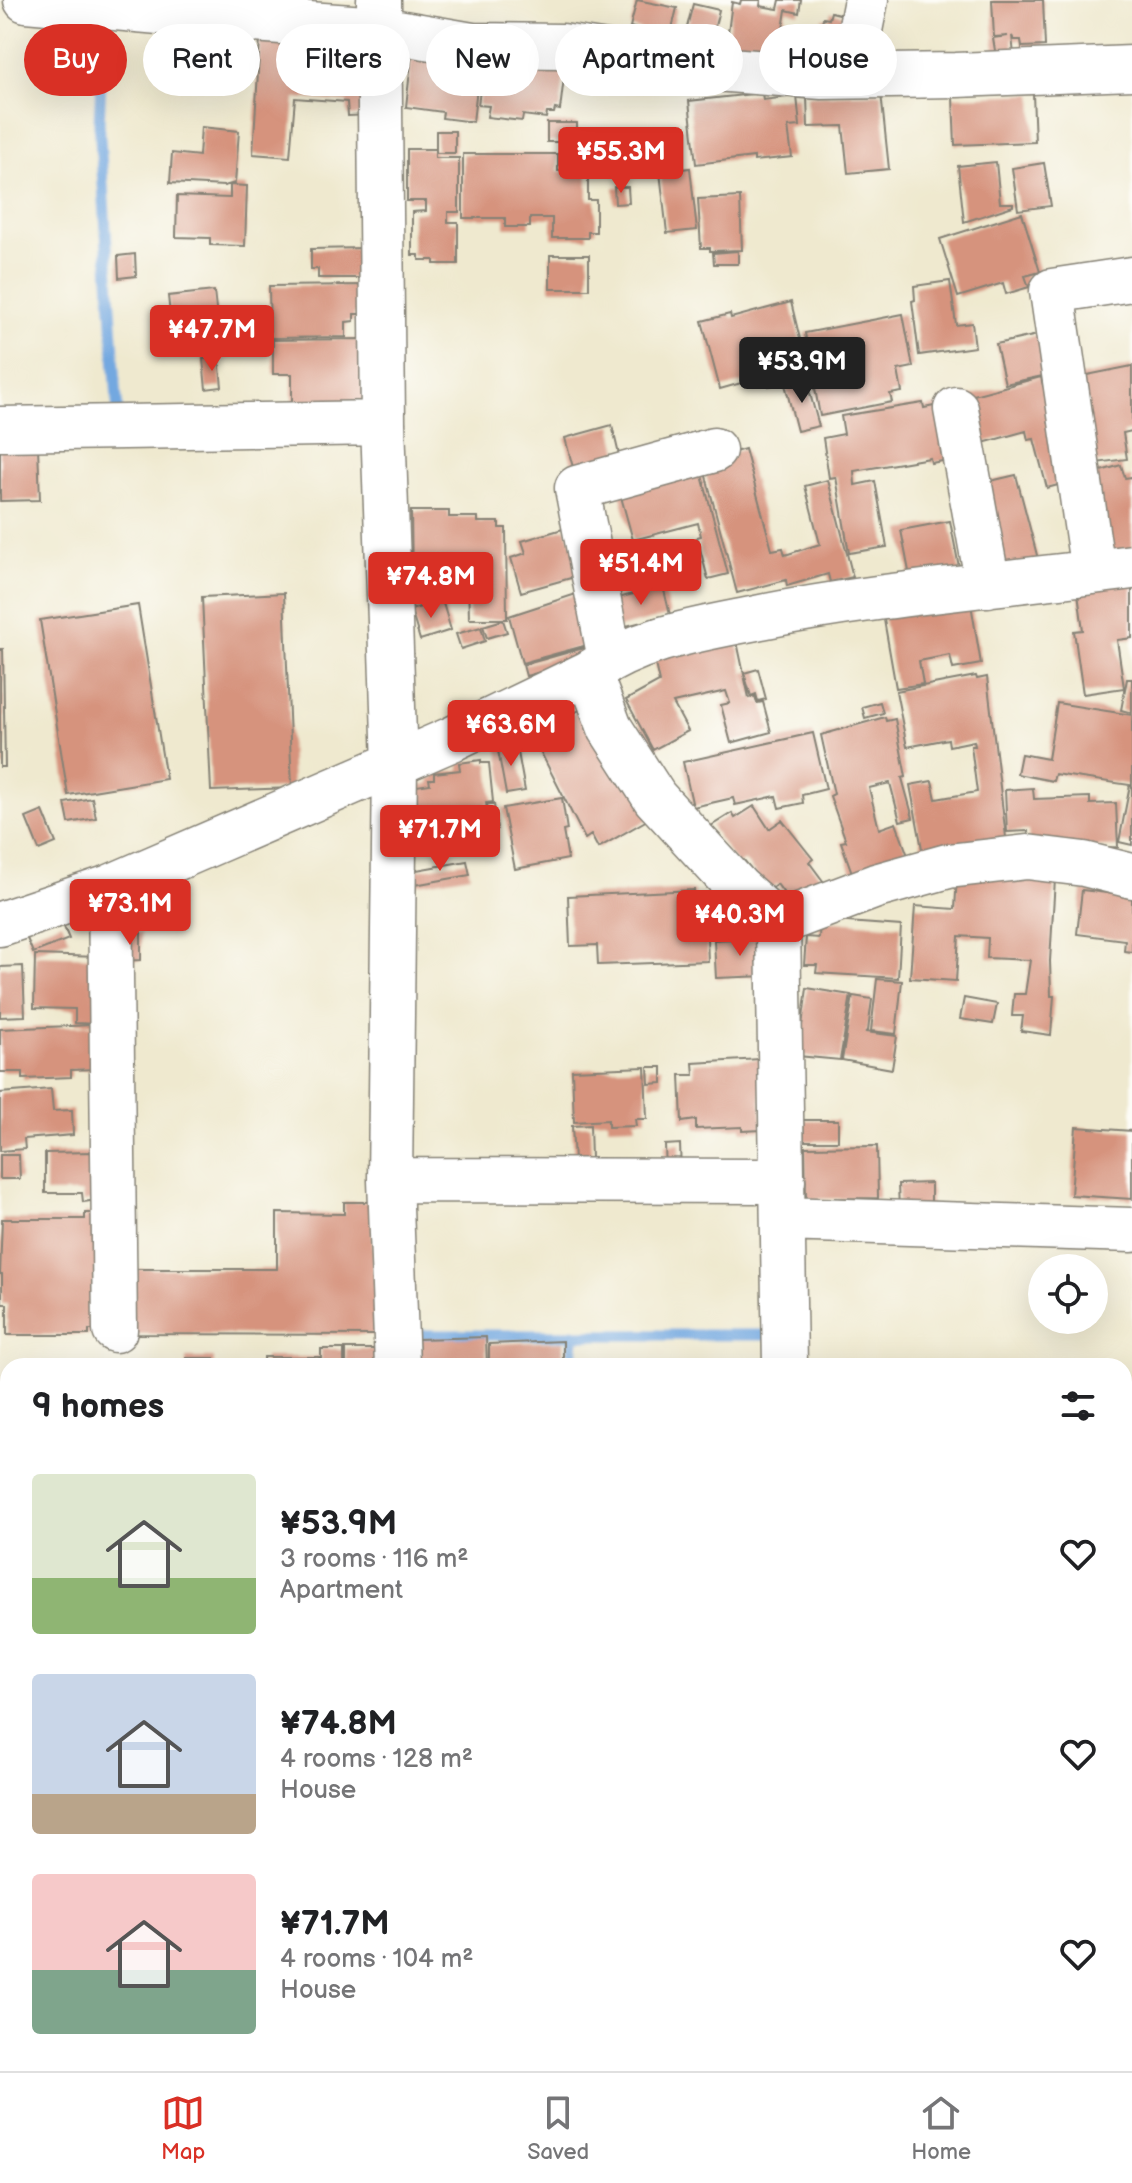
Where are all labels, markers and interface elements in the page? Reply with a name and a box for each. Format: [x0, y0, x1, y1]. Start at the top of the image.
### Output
chip: Buy [24, 24, 127, 96]
chip: Rent [143, 24, 260, 96]
chip: Filters [276, 24, 410, 96]
chip: New [426, 24, 539, 96]
chip: Apartment [555, 24, 743, 96]
chip: House [759, 24, 897, 96]
pin: ¥55.3M [556, 127, 686, 195]
text: ¥55.3M [576, 137, 666, 168]
pin: ¥47.7M [147, 305, 277, 373]
text: ¥47.7M [168, 315, 256, 346]
pin: ¥53.9M [737, 337, 867, 405]
text: ¥53.9M [757, 347, 847, 378]
pin: ¥51.4M [576, 539, 706, 607]
text: ¥51.4M [598, 549, 684, 580]
pin: ¥74.8M [366, 552, 496, 620]
text: ¥74.8M [386, 562, 476, 593]
pin: ¥63.6M [446, 700, 576, 768]
text: ¥63.6M [466, 710, 556, 741]
pin: ¥71.7M [375, 805, 505, 873]
text: ¥71.7M [398, 815, 482, 846]
pin: ¥73.1M [65, 879, 195, 947]
text: ¥73.1M [88, 889, 172, 920]
pin: ¥40.3M [675, 890, 805, 958]
text: ¥40.3M [695, 900, 785, 931]
map controls [1028, 1254, 1108, 1334]
button: locate [1028, 1254, 1108, 1334]
icon: filters [1056, 1384, 1100, 1428]
text: 9 homes [32, 1386, 164, 1427]
text: ¥53.9M [280, 1503, 397, 1544]
icon: home [96, 1506, 192, 1602]
icon: heart [1056, 1532, 1100, 1576]
text: 3 rooms · 116 m² [280, 1544, 469, 1575]
text: Apartment [280, 1575, 403, 1606]
text: ¥74.8M [280, 1703, 397, 1744]
icon: home [96, 1706, 192, 1802]
icon: heart [1056, 1732, 1100, 1776]
text: 4 rooms · 128 m² [280, 1744, 473, 1775]
text: House [280, 1775, 356, 1806]
text: ¥71.7M [280, 1903, 390, 1944]
icon: home [96, 1906, 192, 2002]
icon: heart [1056, 1932, 1100, 1976]
text: 4 rooms · 104 m² [280, 1944, 474, 1975]
text: House [280, 1975, 356, 2006]
tab: Map [161, 2091, 205, 2166]
tab: Saved [527, 2091, 589, 2166]
tab: Home [911, 2091, 971, 2166]

